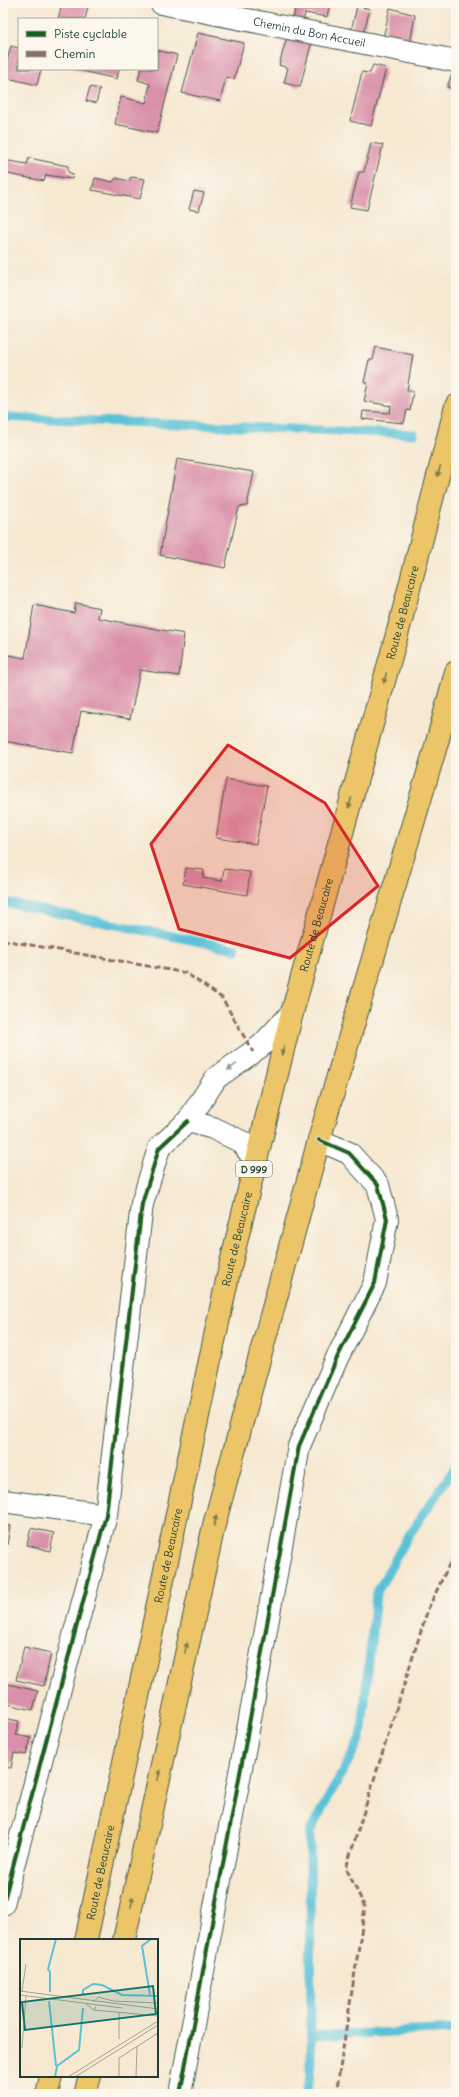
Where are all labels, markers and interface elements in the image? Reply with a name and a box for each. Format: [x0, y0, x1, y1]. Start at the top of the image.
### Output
street label: Chemin du Bon Accueil [252, 14, 366, 50]
legend [18, 18, 158, 70]
text: Piste cyclable [54, 26, 127, 41]
text: Chemin [54, 46, 96, 61]
one-way arrow [436, 465, 442, 477]
street label: Route de Beaucaire [383, 564, 422, 661]
one-way arrow [382, 672, 388, 684]
one-way arrow [347, 797, 353, 810]
street label: Route de Beaucaire [297, 876, 336, 974]
one-way arrow [279, 1044, 285, 1056]
one-way arrow [227, 1063, 237, 1071]
road number: D 999 [236, 1161, 272, 1177]
street label: Route de Beaucaire [219, 1190, 255, 1288]
street label: Route de Beaucaire [151, 1507, 185, 1604]
one-way arrow [212, 1515, 218, 1527]
one-way arrow [183, 1641, 189, 1654]
one-way arrow [156, 1769, 162, 1781]
street label: Route de Beaucaire [83, 1824, 117, 1921]
one-way arrow [130, 1896, 136, 1908]
inset map [20, 1939, 158, 2077]

